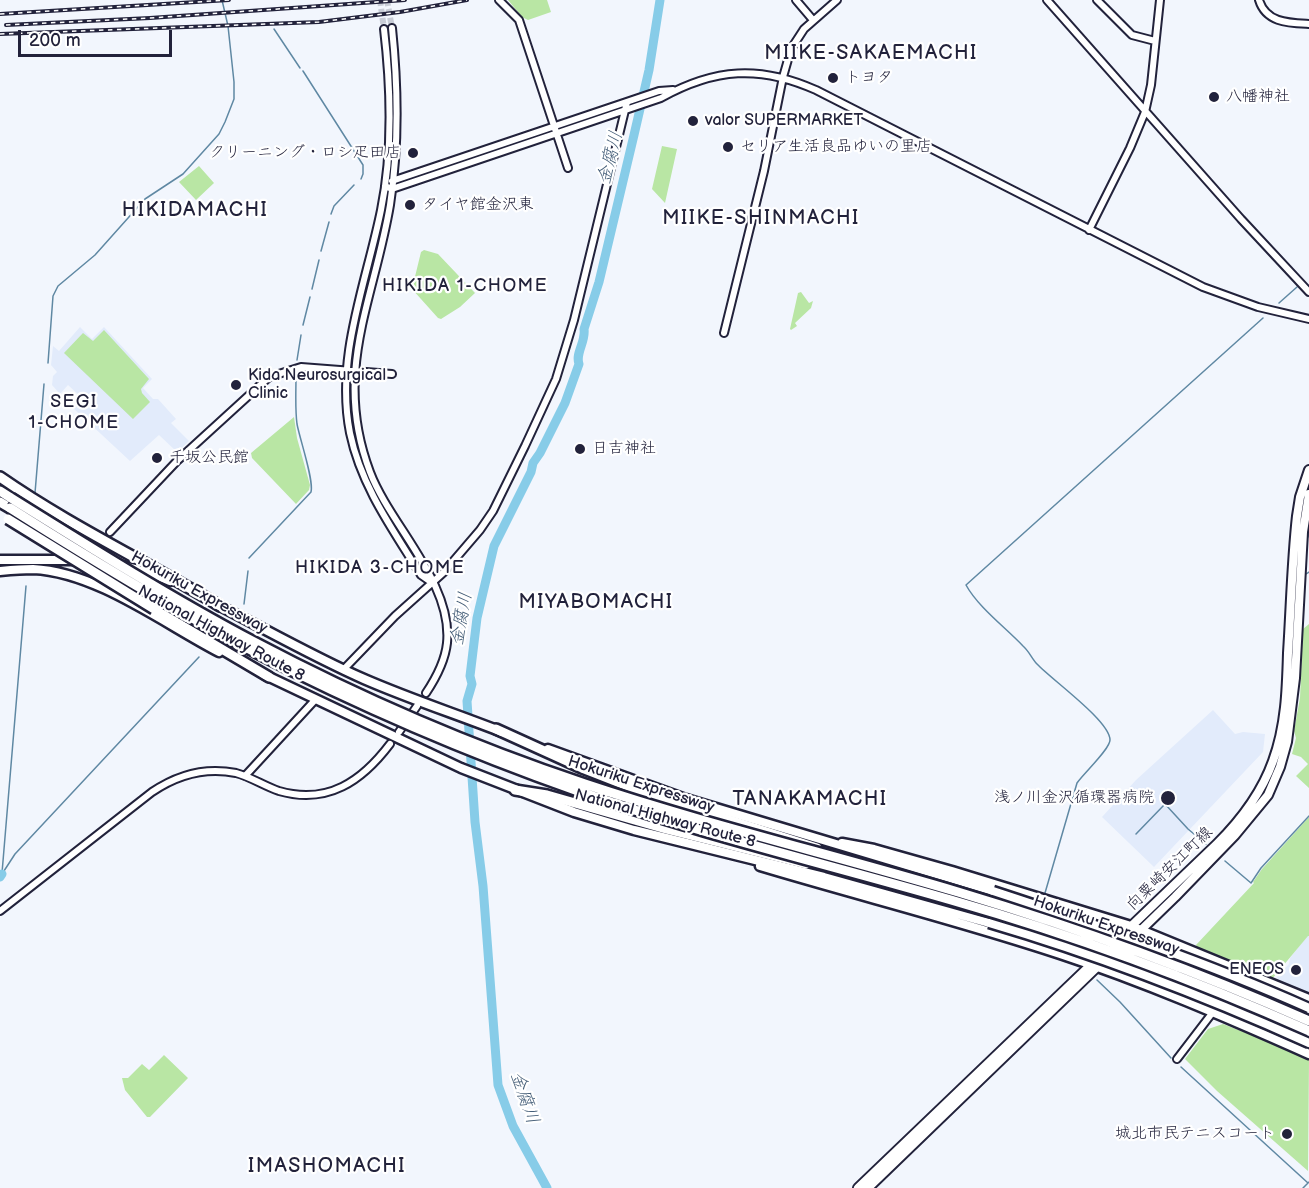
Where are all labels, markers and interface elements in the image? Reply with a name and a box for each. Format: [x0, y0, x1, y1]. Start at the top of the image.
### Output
scale bar [21, 18, 176, 56]
text: 200 m [29, 30, 81, 51]
district label: MIIKE-SAKAEMACHI [764, 42, 978, 66]
place label: トヨタ [845, 68, 893, 88]
marker: トヨタ [826, 71, 840, 85]
place label: 八幡神社 [1226, 87, 1290, 107]
marker: 八幡神社 [1207, 90, 1221, 104]
place label: valor SUPERMARKET [705, 111, 863, 131]
marker: valor SUPERMARKET [686, 114, 700, 128]
water label: 金腐川 [594, 129, 628, 187]
place label: セリア生活良品ゆいの里店 [740, 137, 932, 157]
marker: セリア生活良品ゆいの里店 [721, 140, 735, 154]
place label: クリーニング・ロシ疋田店 [209, 143, 401, 163]
marker: クリーニング・ロシ疋田店 [406, 146, 420, 160]
place label: タイヤ館金沢東 [422, 195, 534, 215]
marker: タイヤ館金沢東 [403, 198, 417, 212]
district label: HIKIDAMACHI [122, 199, 268, 223]
district label: MIIKE-SHINMACHI [662, 207, 860, 231]
district label: HIKIDA 1-CHOME [382, 275, 548, 297]
place label: Kida Neurosurgical Clinic [248, 366, 386, 404]
marker: Kida Neurosurgical Clinic [229, 378, 243, 392]
district label: SEGI 1-CHOME [28, 391, 120, 434]
place label: 日吉神社 [592, 439, 656, 459]
marker: 日吉神社 [573, 442, 587, 456]
place label: 千坂公民館 [169, 448, 249, 468]
marker: 千坂公民館 [150, 451, 164, 465]
street label: Hokuriku Expressway [127, 548, 271, 638]
district label: HIKIDA 3-CHOME [295, 557, 465, 579]
street label: National Highway Route 8 [134, 582, 308, 686]
water label: 金腐川 [447, 591, 477, 647]
district label: MIYABOMACHI [518, 591, 674, 615]
street label: Hokuriku Expressway [565, 752, 717, 818]
street label: National Highway Route 8 [573, 786, 757, 852]
district label: TANAKAMACHI [732, 788, 888, 812]
place label: 浅ノ川金沢循環器病院 [994, 788, 1154, 808]
marker: 浅ノ川金沢循環器病院 [1159, 789, 1177, 807]
street label: 向粟崎安江町線 [1123, 823, 1217, 915]
street label: Hokuriku Expressway [1031, 892, 1181, 960]
place label: ENEOS [1229, 960, 1284, 980]
marker: ENEOS [1289, 963, 1303, 977]
water label: 金腐川 [505, 1069, 543, 1127]
place label: 城北市民テニスコート [1115, 1124, 1275, 1144]
marker: 城北市民テニスコート [1280, 1127, 1294, 1141]
district label: IMASHOMACHI [248, 1155, 406, 1179]

